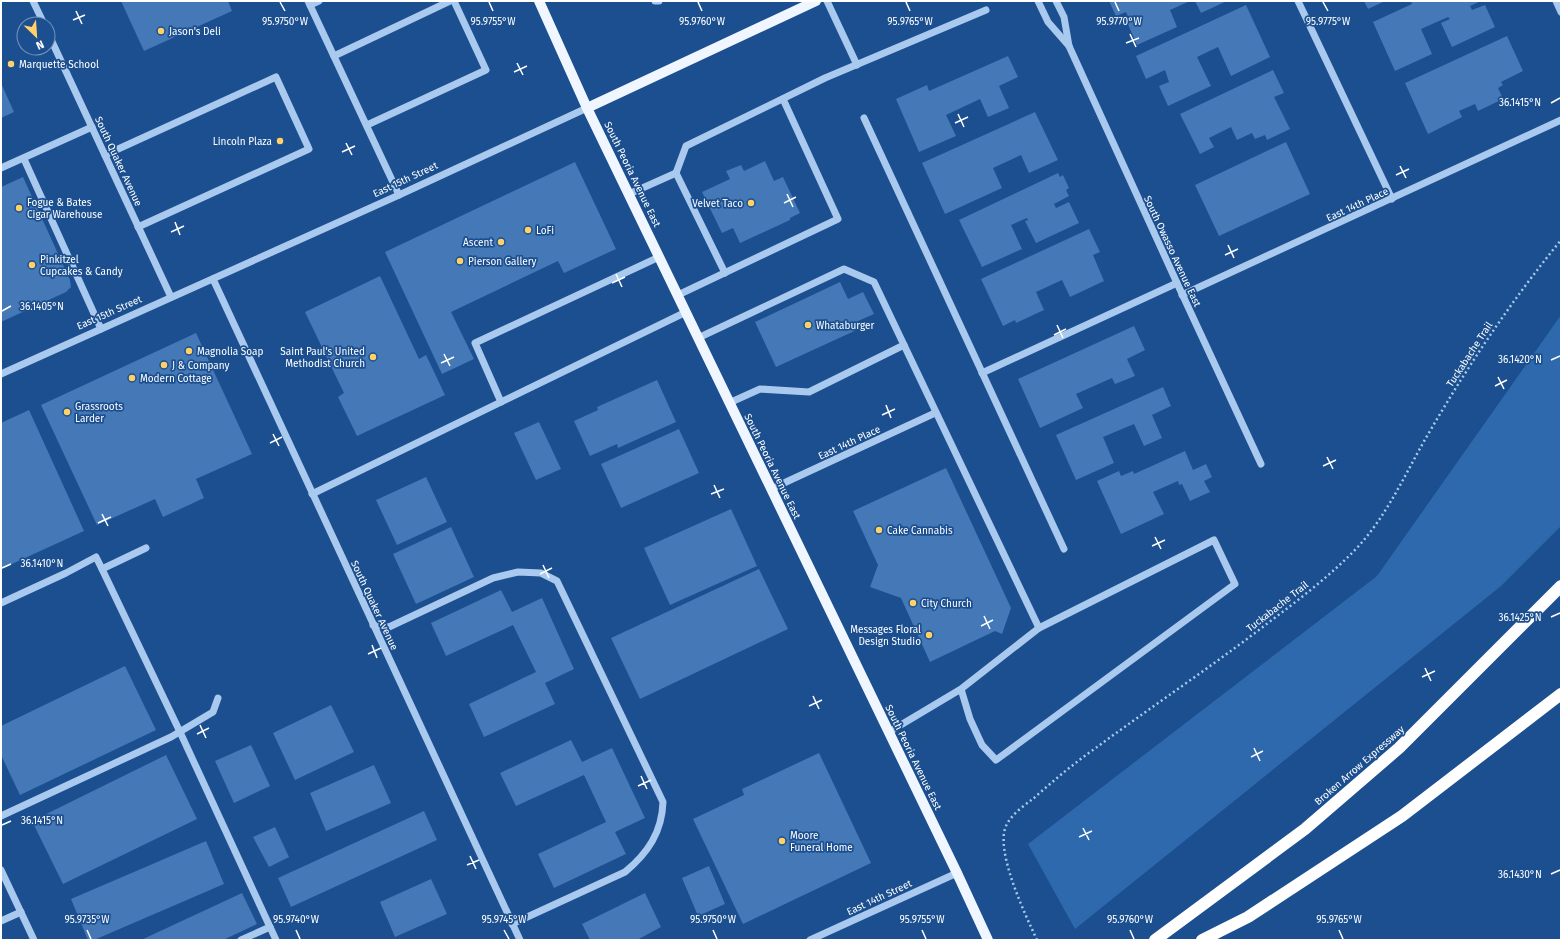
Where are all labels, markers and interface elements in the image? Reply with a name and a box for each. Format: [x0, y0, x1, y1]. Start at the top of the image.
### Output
north arrow [16, 16, 56, 56]
text: 95.9750°W [262, 16, 309, 28]
text: 95.9755°W [470, 16, 516, 28]
text: 95.9760°W [679, 16, 726, 28]
text: 95.9765°W [887, 16, 933, 28]
text: 95.9770°W [1096, 16, 1142, 28]
text: 95.9775°W [1306, 16, 1351, 28]
marker: Jason's Deli [156, 26, 166, 36]
place label: Jason's Deli [169, 26, 221, 38]
text: N [34, 37, 46, 52]
marker: Marquette School [6, 59, 16, 69]
place label: Marquette School [19, 59, 99, 71]
text: 36.1415°N [1499, 97, 1541, 109]
street label: South Quaker Avenue [92, 115, 144, 208]
street label: South Peoria Avenue East [601, 120, 663, 229]
place label: Lincoln Plaza [213, 136, 272, 148]
marker: Lincoln Plaza [275, 136, 285, 146]
street label: East 15th Street [371, 160, 440, 200]
street label: East 14th Place [1324, 185, 1390, 225]
street label: South Owasso Avenue East [1141, 194, 1203, 309]
place label: Fogue & Bates Cigar Warehouse [27, 197, 102, 221]
place label: Velvet Taco [692, 198, 743, 210]
marker: Velvet Taco [746, 198, 756, 208]
marker: Fogue & Bates Cigar Warehouse [14, 203, 24, 213]
marker: LoFi [523, 225, 533, 235]
place label: LoFi [536, 225, 554, 237]
place label: Ascent [463, 237, 493, 249]
marker: Ascent [496, 237, 506, 247]
place label: Pinkitzel Cupcakes & Candy [40, 254, 123, 278]
marker: Pierson Gallery [455, 256, 465, 266]
place label: Pierson Gallery [468, 256, 537, 268]
marker: Pinkitzel Cupcakes & Candy [27, 260, 37, 270]
street label: East 15th Street [75, 293, 144, 333]
text: 36.1405°N [20, 301, 64, 313]
marker: Whataburger [803, 320, 813, 330]
place label: Whataburger [816, 320, 875, 332]
street label: Tuckabache Trail [1444, 320, 1495, 389]
marker: Magnolia Soap [184, 346, 194, 356]
place label: Magnolia Soap [197, 346, 263, 358]
place label: Saint Paul's United Methodist Church [280, 346, 365, 370]
marker: Saint Paul's United Methodist Church [368, 352, 378, 362]
text: 36.1420°N [1498, 354, 1542, 366]
marker: J & Company [159, 360, 169, 370]
place label: J & Company [172, 360, 230, 372]
marker: Modern Cottage [127, 373, 137, 383]
place label: Modern Cottage [140, 373, 212, 385]
place label: Grassroots Larder [75, 401, 123, 425]
marker: Grassroots Larder [62, 407, 72, 417]
street label: South Peoria Avenue East [741, 412, 803, 521]
street label: East 14th Place [816, 423, 882, 463]
marker: Cake Cannabis [874, 525, 884, 535]
place label: Cake Cannabis [887, 525, 953, 537]
text: 36.1410°N [21, 558, 63, 570]
street label: South Quaker Avenue [348, 559, 400, 652]
street label: Tuckabache Trail [1244, 579, 1311, 635]
marker: City Church [908, 598, 918, 608]
place label: City Church [921, 598, 972, 610]
text: 36.1425°N [1498, 612, 1542, 624]
place label: Messages Floral Design Studio [850, 624, 921, 648]
marker: Messages Floral Design Studio [924, 630, 934, 640]
street label: South Peoria Avenue East [882, 703, 944, 812]
street label: Broken Arrow Expressway [1312, 724, 1407, 808]
text: 36.1415°N [21, 815, 63, 827]
place label: Moore Funeral Home [790, 830, 853, 854]
marker: Moore Funeral Home [777, 836, 787, 846]
text: 36.1430°N [1498, 869, 1542, 881]
street label: East 14th Street [845, 877, 914, 918]
text: 95.9735°W [64, 914, 110, 926]
text: 95.9740°W [273, 914, 320, 926]
text: 95.9745°W [481, 914, 527, 926]
text: 95.9750°W [690, 914, 737, 926]
text: 95.9755°W [899, 914, 945, 926]
text: 95.9760°W [1107, 914, 1154, 926]
text: 95.9765°W [1316, 914, 1362, 926]

